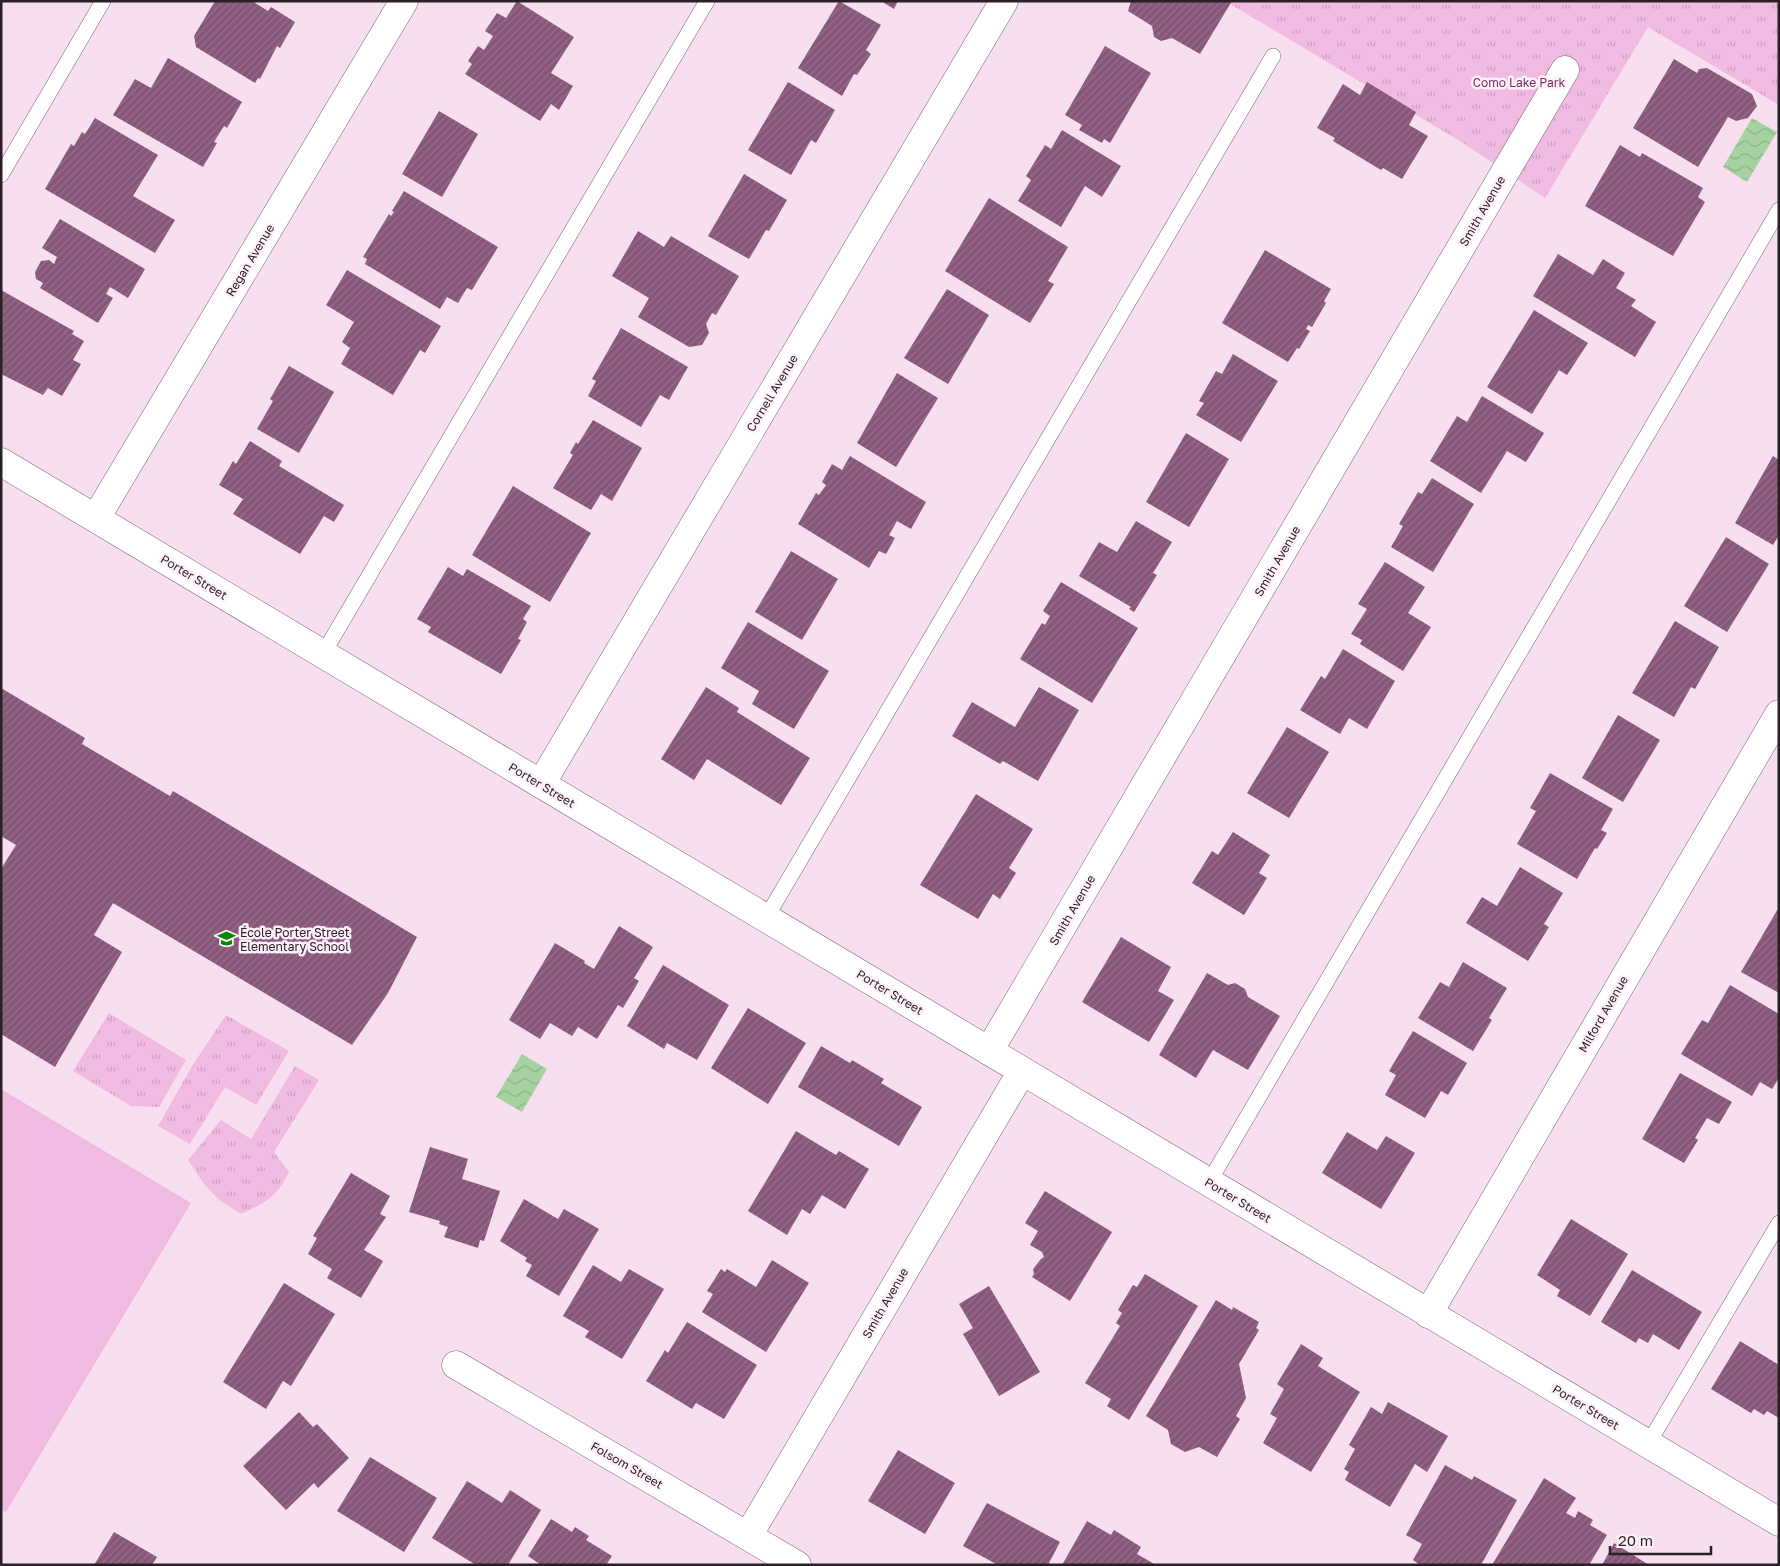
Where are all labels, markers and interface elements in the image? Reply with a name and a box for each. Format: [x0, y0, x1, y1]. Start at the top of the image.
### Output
park label: Como Lake Park [1473, 75, 1565, 90]
street label: Smith Avenue [1456, 173, 1508, 249]
street label: Regan Avenue [222, 221, 278, 299]
street label: Cornell Avenue [743, 352, 801, 434]
street label: Smith Avenue [1251, 523, 1303, 599]
street label: Porter Street [158, 551, 230, 603]
street label: Porter Street [506, 759, 578, 811]
street label: Smith Avenue [1046, 872, 1098, 948]
place label: École Porter Street Elementary School [240, 925, 350, 954]
school or university icon: École Porter Street Elementary School [216, 929, 236, 949]
street label: Porter Street [854, 966, 926, 1018]
street label: Milford Avenue [1575, 973, 1631, 1055]
street label: Porter Street [1202, 1174, 1274, 1226]
street label: Smith Avenue [859, 1265, 911, 1341]
street label: Porter Street [1550, 1381, 1622, 1433]
street label: Folsom Street [588, 1438, 666, 1492]
scale bar [1610, 1524, 1711, 1556]
text: 20 m [1618, 1531, 1653, 1549]

